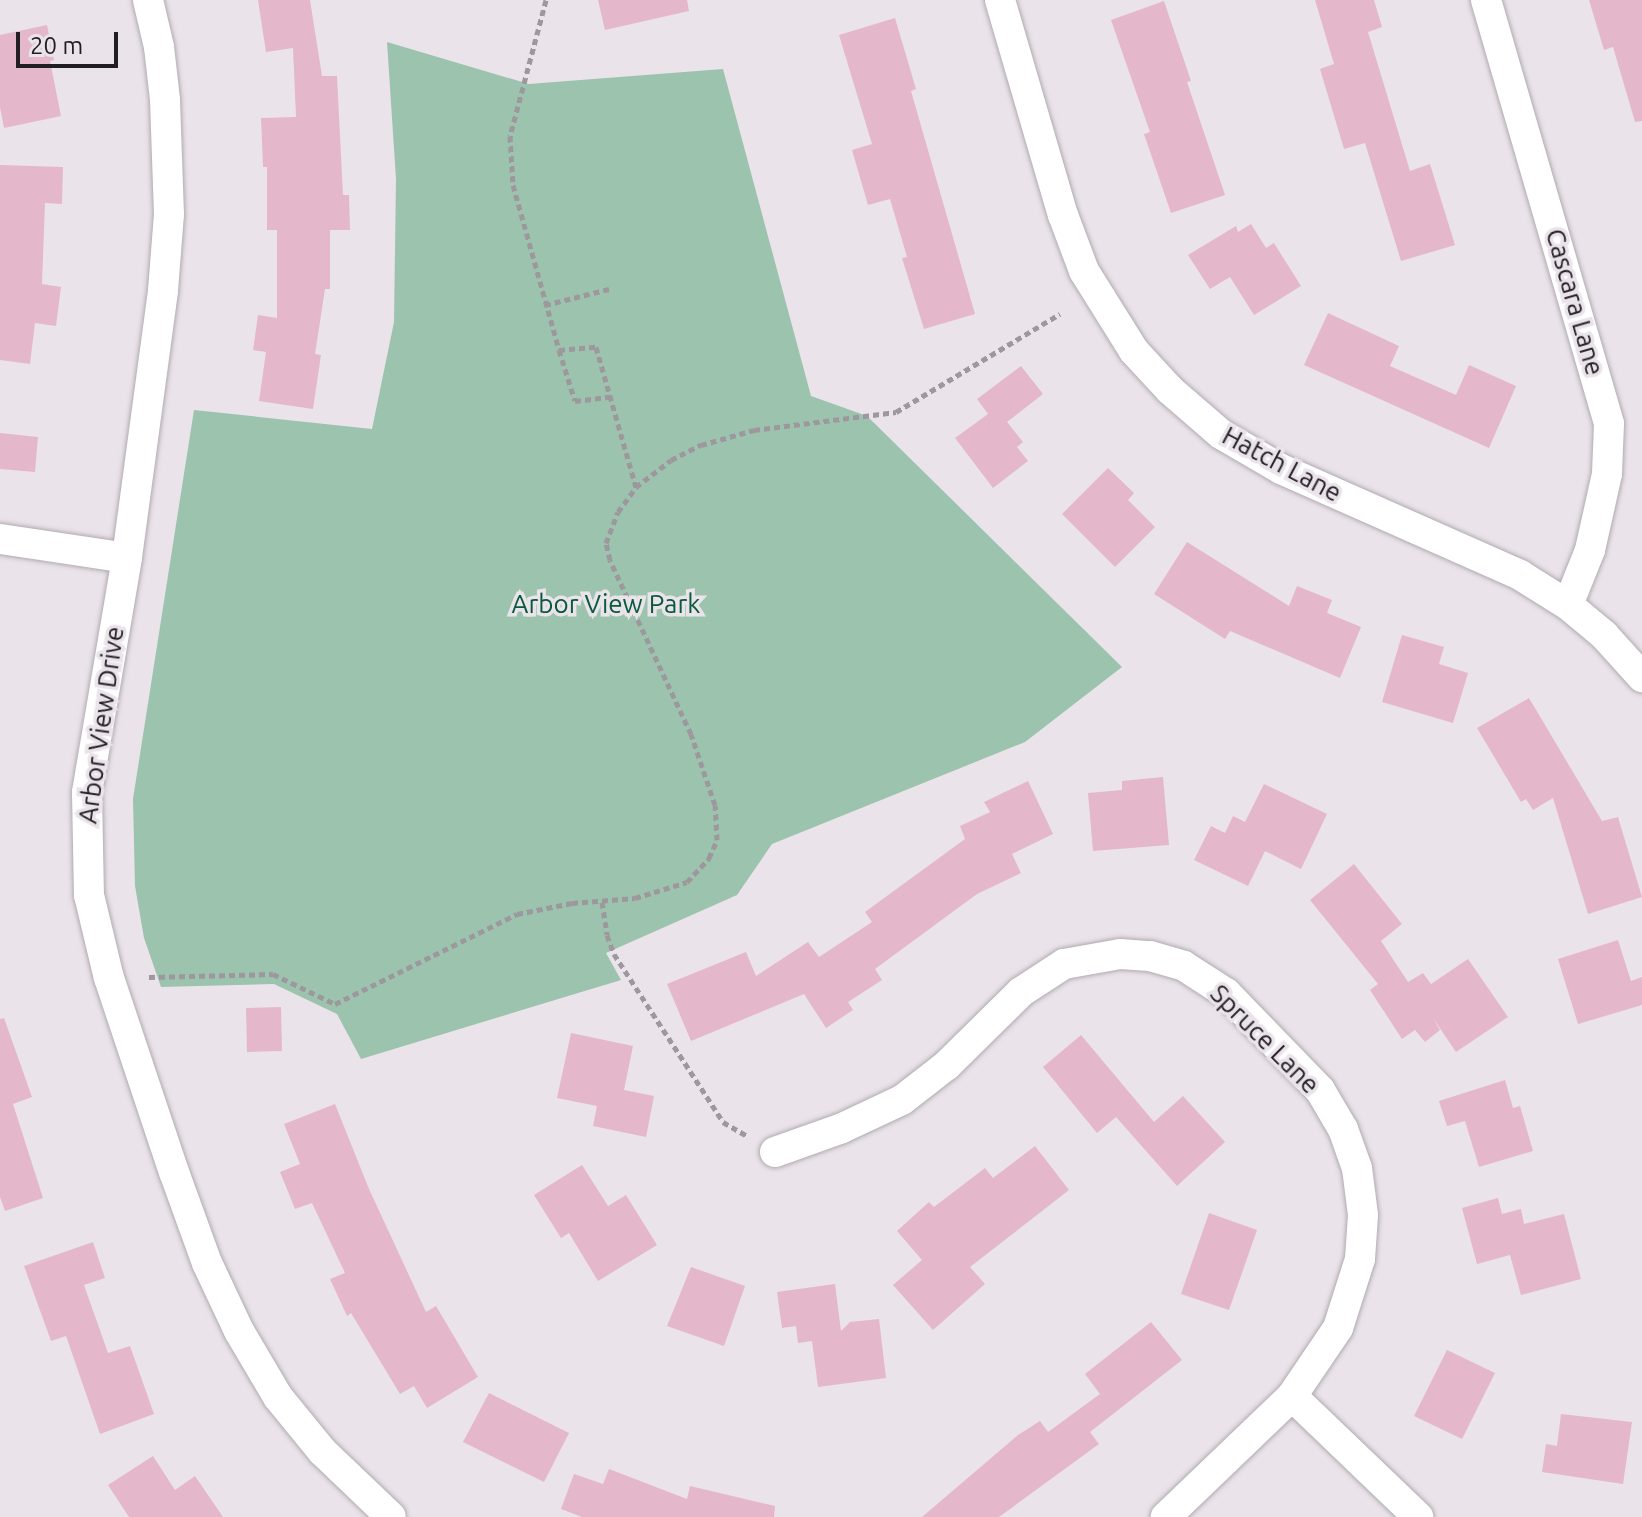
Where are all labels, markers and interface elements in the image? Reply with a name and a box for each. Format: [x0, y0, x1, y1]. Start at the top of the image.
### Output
scale bar [20, 16, 122, 66]
text: 20 m [30, 32, 83, 59]
street label: Cascara Lane [1539, 225, 1611, 379]
street label: Hatch Lane [1217, 420, 1347, 508]
park label: Arbor View Park [512, 588, 700, 620]
street label: Arbor View Drive [72, 625, 130, 825]
street label: Spruce Lane [1204, 978, 1326, 1100]

